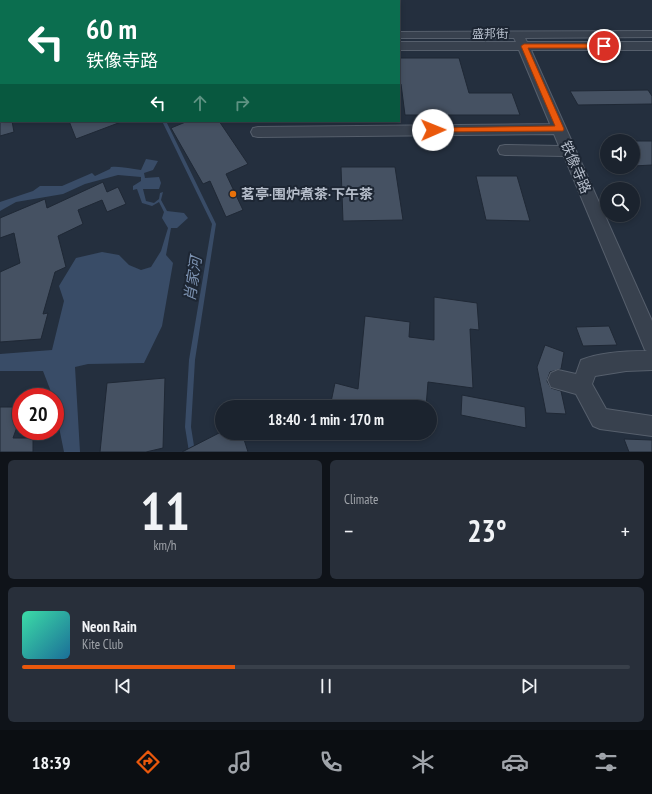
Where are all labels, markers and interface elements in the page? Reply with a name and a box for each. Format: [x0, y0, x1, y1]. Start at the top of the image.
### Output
text: 60 m [86, 10, 137, 47]
icon: left [20, 16, 72, 68]
street label: 盛邦街 [472, 26, 508, 41]
pin [587, 29, 621, 63]
icon: arrive [593, 35, 615, 57]
text: 铁像寺路 [86, 49, 158, 72]
icon: left [147, 92, 169, 114]
icon: ahead [189, 92, 211, 114]
icon: right [231, 92, 253, 114]
position arrow [412, 109, 454, 151]
map controls [600, 134, 640, 222]
button: sound [600, 134, 640, 174]
street label: 铁像寺路 [557, 138, 595, 196]
button: search [600, 182, 640, 222]
place label: 茗亭·围炉煮茶·下午茶 [241, 185, 373, 203]
marker: 茗亭·围炉煮茶·下午茶 [228, 189, 238, 199]
water label: 肖家河 [180, 252, 206, 303]
speed limit sign: 20 [12, 388, 64, 440]
text: 18:40 · 1 min · 170 m [268, 410, 384, 429]
text: 11 [140, 477, 190, 544]
text: Climate [344, 491, 378, 508]
text: 23° [467, 511, 507, 550]
text: − [344, 517, 353, 545]
text: + [621, 517, 630, 545]
text: km/h [153, 537, 177, 554]
text: Neon Rain [82, 617, 137, 636]
text: Kite Club [82, 636, 123, 653]
icon: previous [112, 675, 134, 697]
icon: pause [315, 675, 337, 697]
icon: next [518, 675, 540, 697]
icon: directions [134, 748, 162, 776]
icon: music [226, 748, 254, 776]
icon: phone [317, 748, 345, 776]
icon: climate [409, 748, 437, 776]
icon: car [501, 748, 529, 776]
icon: filters [592, 748, 620, 776]
text: 18:39 [32, 751, 71, 774]

